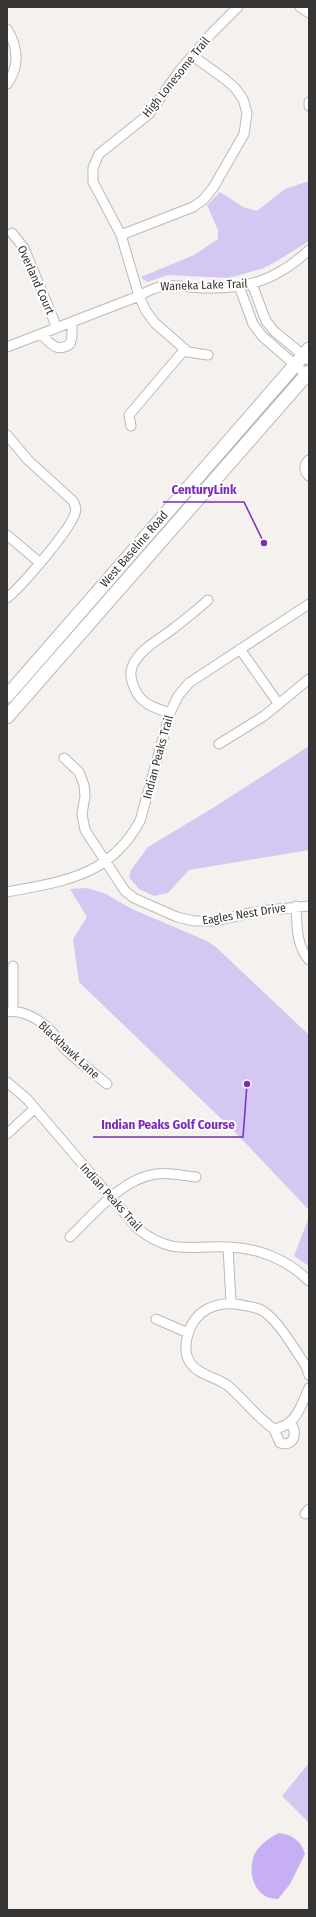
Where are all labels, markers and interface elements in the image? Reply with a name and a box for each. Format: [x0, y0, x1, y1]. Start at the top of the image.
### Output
street label: High Lonesome Trail [139, 34, 213, 120]
street label: Overland Court [15, 243, 57, 317]
street label: Waneka Lake Trail [160, 276, 248, 294]
callout: CenturyLink [163, 477, 244, 502]
text: CenturyLink [171, 482, 237, 497]
street label: West Baseline Road [97, 508, 171, 590]
street label: Indian Peaks Trail [140, 714, 176, 800]
street label: Eagles Nest Drive [201, 900, 287, 928]
street label: Blackhawk Lane [36, 1018, 102, 1082]
callout: Indian Peaks Golf Course [93, 1112, 243, 1137]
text: Indian Peaks Golf Course [101, 1117, 235, 1132]
street label: Indian Peaks Trail [77, 1160, 145, 1234]

